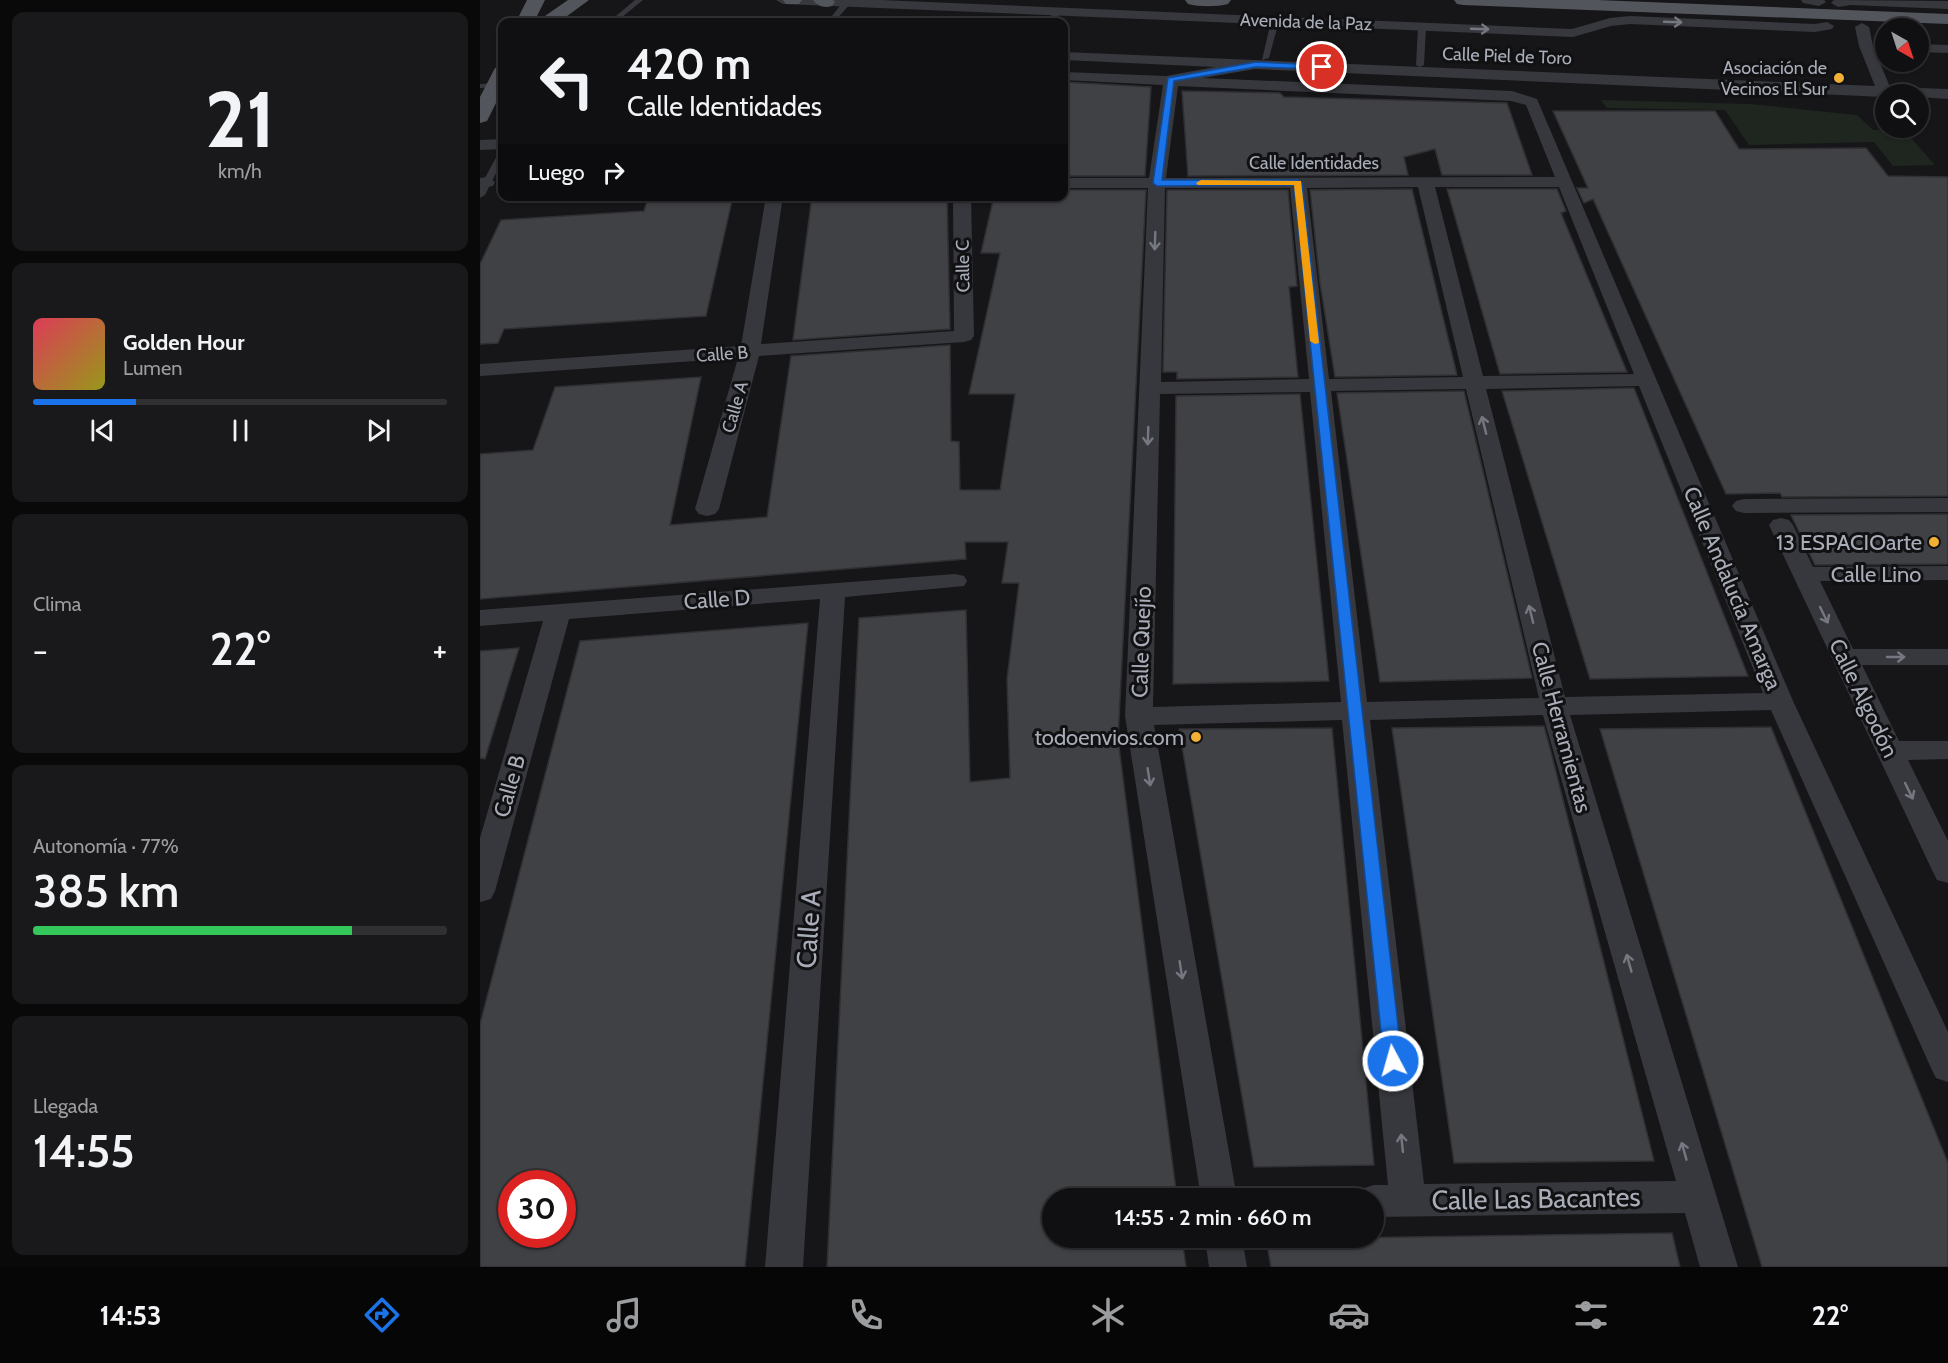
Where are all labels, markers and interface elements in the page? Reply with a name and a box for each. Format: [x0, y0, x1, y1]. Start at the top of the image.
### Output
street label: Avenida de la Paz [1240, 9, 1373, 35]
one-way arrow [1663, 17, 1683, 28]
north arrow [1875, 18, 1929, 72]
map controls [1875, 18, 1929, 138]
one-way arrow [1470, 24, 1490, 35]
text: 420 m [627, 38, 751, 90]
pin [1296, 41, 1347, 92]
icon: left [528, 42, 606, 120]
street label: Calle Piel de Toro [1442, 43, 1572, 69]
icon: arrive [1305, 50, 1338, 83]
place label: Asociación de Vecinos El Sur [1721, 57, 1827, 100]
marker: Asociación de Vecinos El Sur [1832, 71, 1846, 85]
text: 21 [205, 72, 275, 167]
button: search [1875, 84, 1929, 138]
text: Calle Identidades [627, 90, 822, 123]
street label: Calle Identidades [1249, 152, 1379, 174]
icon: right [597, 156, 630, 189]
text: km/h [218, 159, 262, 183]
text: Luego [528, 159, 585, 186]
one-way arrow [1150, 231, 1161, 251]
street label: Calle C [952, 240, 974, 292]
text: Golden Hour [123, 329, 244, 356]
street label: Calle B [695, 341, 749, 367]
text: Lumen [123, 356, 182, 380]
street label: Calle A [717, 379, 753, 435]
icon: previous [86, 414, 119, 447]
icon: pause [224, 414, 257, 447]
icon: next [362, 414, 395, 447]
one-way arrow [1478, 415, 1490, 434]
one-way arrow [1143, 426, 1154, 446]
street label: Calle Andalucía Amarga [1678, 483, 1788, 694]
place label: 13 ESPACIOarte [1776, 529, 1922, 556]
marker: 13 ESPACIOarte [1927, 535, 1941, 549]
street label: Calle Lino [1831, 561, 1921, 588]
street label: Calle D [683, 584, 751, 615]
street label: Calle Quejío [1126, 586, 1157, 698]
text: Clima [33, 592, 81, 616]
one-way arrow [1524, 605, 1536, 624]
one-way arrow [1819, 606, 1831, 624]
text: 22° [210, 622, 270, 676]
text: − [33, 630, 48, 670]
text: + [432, 630, 447, 670]
street label: Calle Algodón [1823, 634, 1904, 762]
street label: Calle Herramientas [1526, 639, 1597, 816]
one-way arrow [1886, 651, 1906, 663]
place label: todoenvios.com [1034, 724, 1184, 751]
marker: todoenvios.com [1189, 730, 1203, 744]
street label: Calle B [488, 752, 531, 820]
one-way arrow [1143, 767, 1154, 787]
one-way arrow [1904, 782, 1916, 800]
text: Autonomía · 77% [33, 834, 179, 858]
text: 385 km [33, 864, 179, 918]
street label: Calle A [789, 888, 828, 969]
one-way arrow [1623, 954, 1634, 973]
one-way arrow [1175, 959, 1186, 979]
position arrow [1361, 1029, 1425, 1093]
text: Llegada [33, 1094, 98, 1118]
text: 14:55 [33, 1124, 134, 1178]
one-way arrow [1396, 1133, 1407, 1153]
one-way arrow [1678, 1142, 1689, 1161]
speed limit sign: 30 [498, 1170, 576, 1248]
street label: Calle Las Bacantes [1431, 1180, 1641, 1217]
text: 14:55 · 2 min · 660 m [1114, 1204, 1312, 1231]
icon: directions [361, 1294, 403, 1336]
icon: music [603, 1294, 645, 1336]
icon: phone [845, 1294, 887, 1336]
icon: climate [1087, 1294, 1129, 1336]
icon: car [1328, 1294, 1370, 1336]
icon: filters [1570, 1294, 1612, 1336]
text: 14:53 [100, 1299, 162, 1332]
text: 22° [1812, 1299, 1848, 1332]

